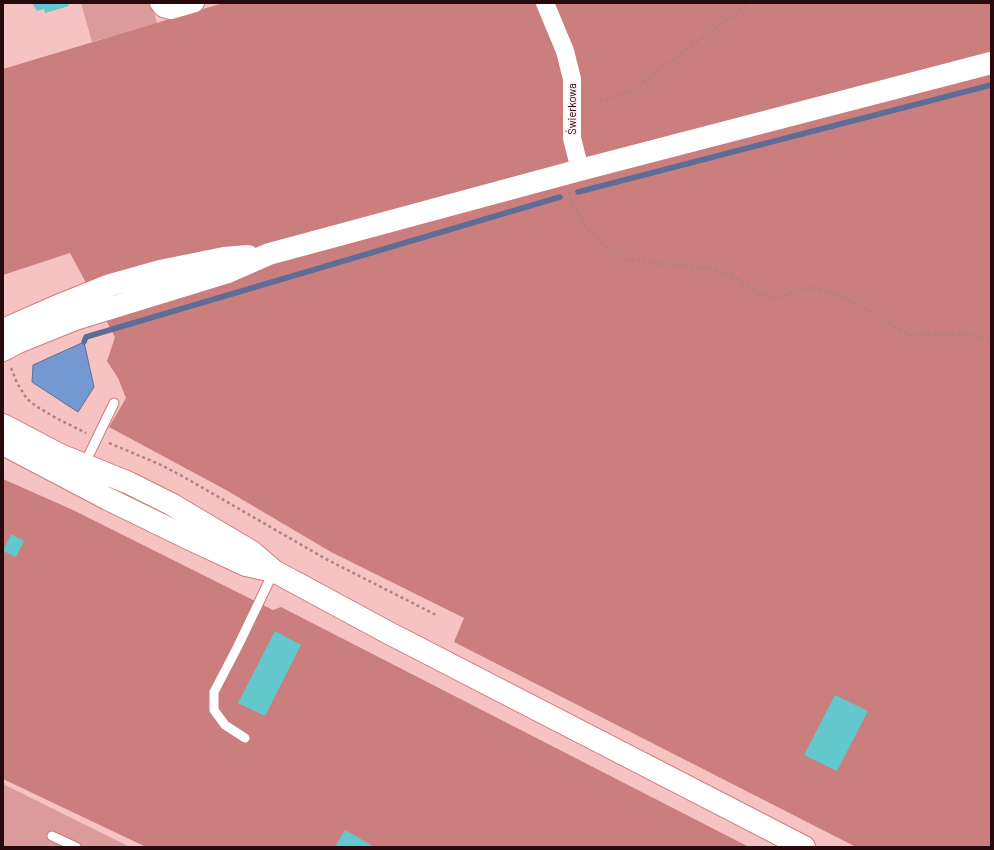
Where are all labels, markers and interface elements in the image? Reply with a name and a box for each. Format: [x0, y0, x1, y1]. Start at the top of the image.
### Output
street label: Świerkowa [565, 83, 579, 135]

